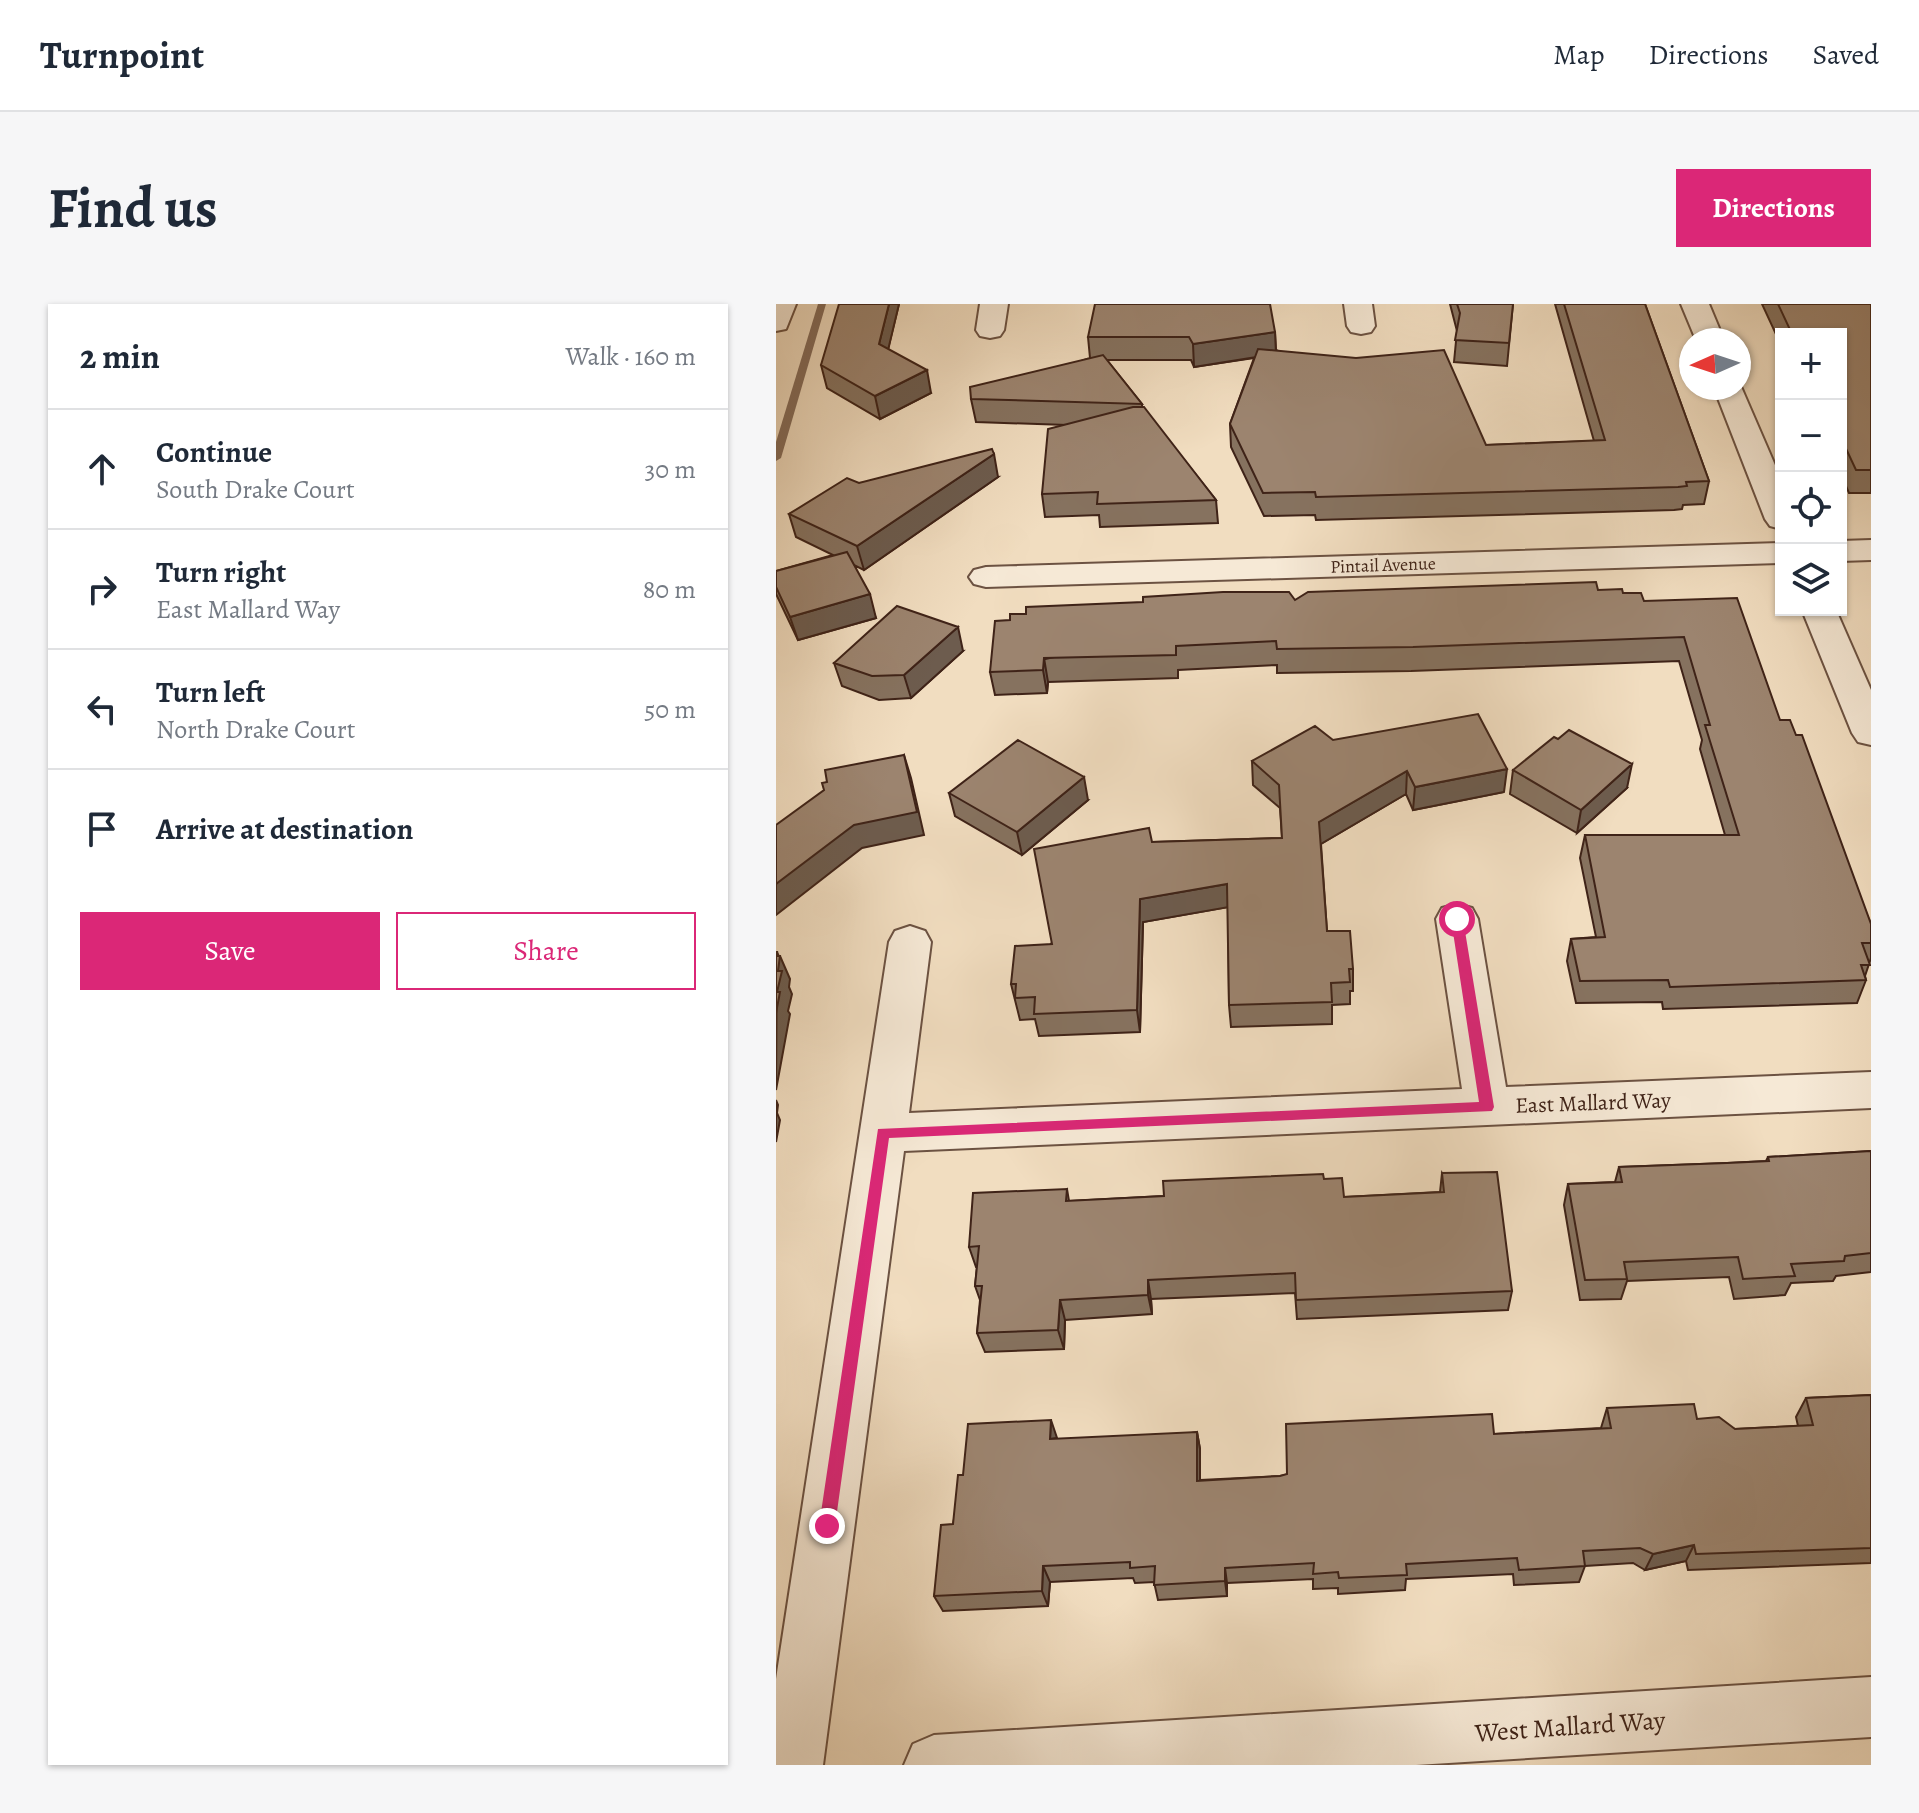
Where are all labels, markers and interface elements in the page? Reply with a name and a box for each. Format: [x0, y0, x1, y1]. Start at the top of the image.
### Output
text: Turnpoint [40, 29, 204, 81]
text: Map [1553, 36, 1604, 74]
text: Directions [1648, 36, 1769, 74]
text: Saved [1813, 36, 1879, 74]
button: Directions [1676, 169, 1871, 247]
text: Find us [48, 170, 218, 246]
north arrow [1679, 328, 1751, 400]
map controls [1775, 328, 1847, 616]
button: + [1775, 328, 1847, 400]
text: 2 min [80, 333, 160, 380]
text: Walk · 160 m [565, 339, 696, 374]
button: − [1775, 400, 1847, 472]
text: Continue [156, 432, 272, 472]
icon: ahead [80, 447, 124, 491]
text: 30 m [645, 452, 696, 487]
text: South Drake Court [156, 472, 354, 507]
button: locate [1775, 472, 1847, 544]
button: layers [1775, 544, 1847, 616]
street label: Pintail Avenue [1330, 551, 1436, 579]
text: Turn right [156, 552, 286, 592]
icon: right [80, 567, 124, 611]
text: 80 m [643, 572, 696, 607]
text: East Mallard Way [156, 592, 340, 627]
text: Turn left [156, 672, 265, 712]
icon: left [80, 687, 124, 731]
text: 50 m [644, 692, 696, 727]
text: North Drake Court [156, 712, 355, 747]
icon: arrive [80, 807, 124, 851]
text: Arrive at destination [156, 809, 413, 849]
route start [1439, 901, 1475, 937]
button: Save [80, 912, 380, 990]
button: Share [396, 912, 696, 990]
street label: East Mallard Way [1515, 1085, 1672, 1121]
route end [809, 1508, 845, 1544]
street label: West Mallard Way [1473, 1702, 1667, 1751]

